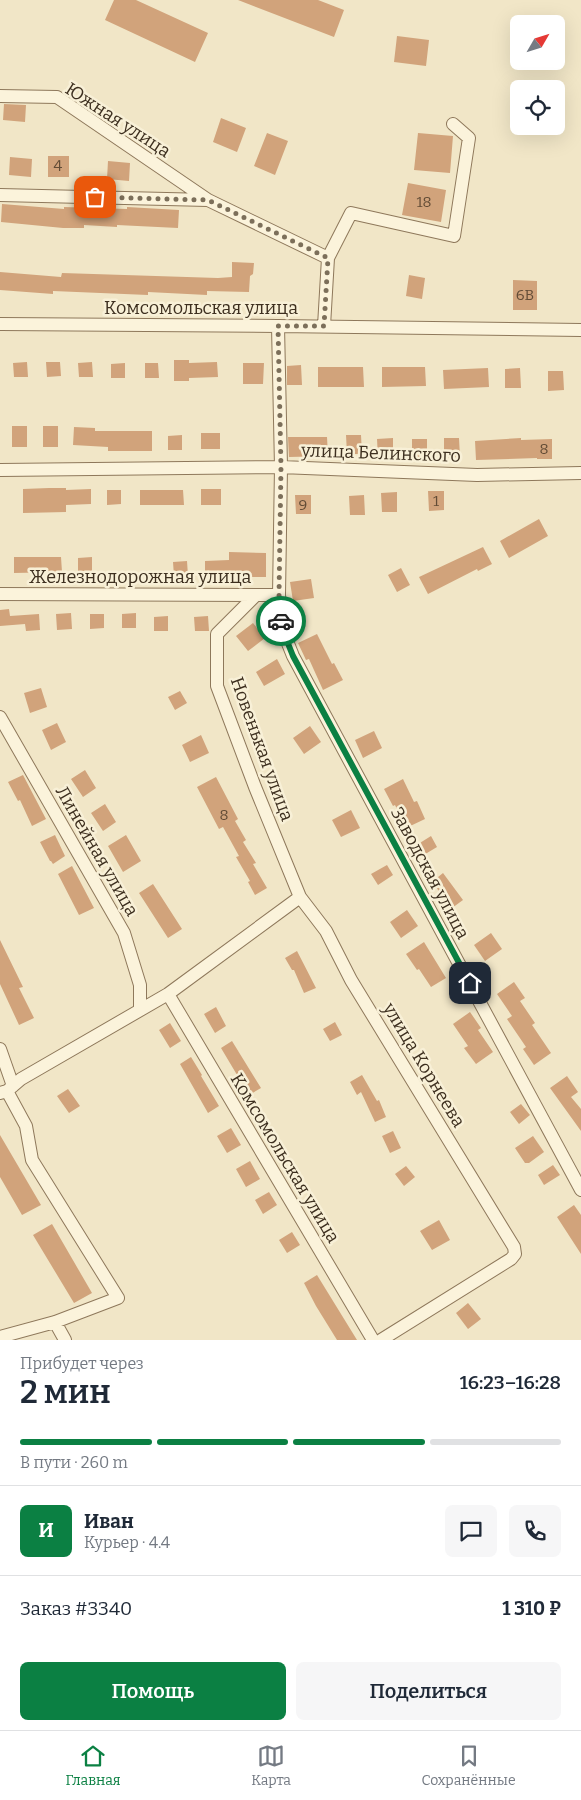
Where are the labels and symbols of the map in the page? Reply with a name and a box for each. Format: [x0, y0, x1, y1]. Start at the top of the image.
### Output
north arrow [510, 15, 565, 70]
street label: Южная улица [61, 78, 175, 162]
house number: 4 [54, 157, 63, 175]
pin [74, 176, 116, 218]
house number: 18 [416, 193, 432, 211]
house number: 6В [516, 286, 534, 304]
street label: Комсомольская улица [104, 297, 298, 319]
street label: улица Белинского [300, 439, 461, 467]
house number: 8 [539, 440, 549, 458]
house number: 1 [433, 492, 439, 510]
house number: 9 [299, 496, 307, 514]
street label: Железнодорожная улица [29, 566, 251, 588]
courier [256, 596, 306, 646]
street label: Новенькая улица [226, 674, 298, 824]
street label: Линейная улица [51, 782, 143, 920]
street label: Заводская улица [386, 803, 474, 943]
house number: 8 [219, 806, 229, 824]
pin [449, 962, 491, 1004]
street label: улица Корнеева [378, 998, 470, 1131]
street label: Комсомольская улица [226, 1069, 344, 1247]

